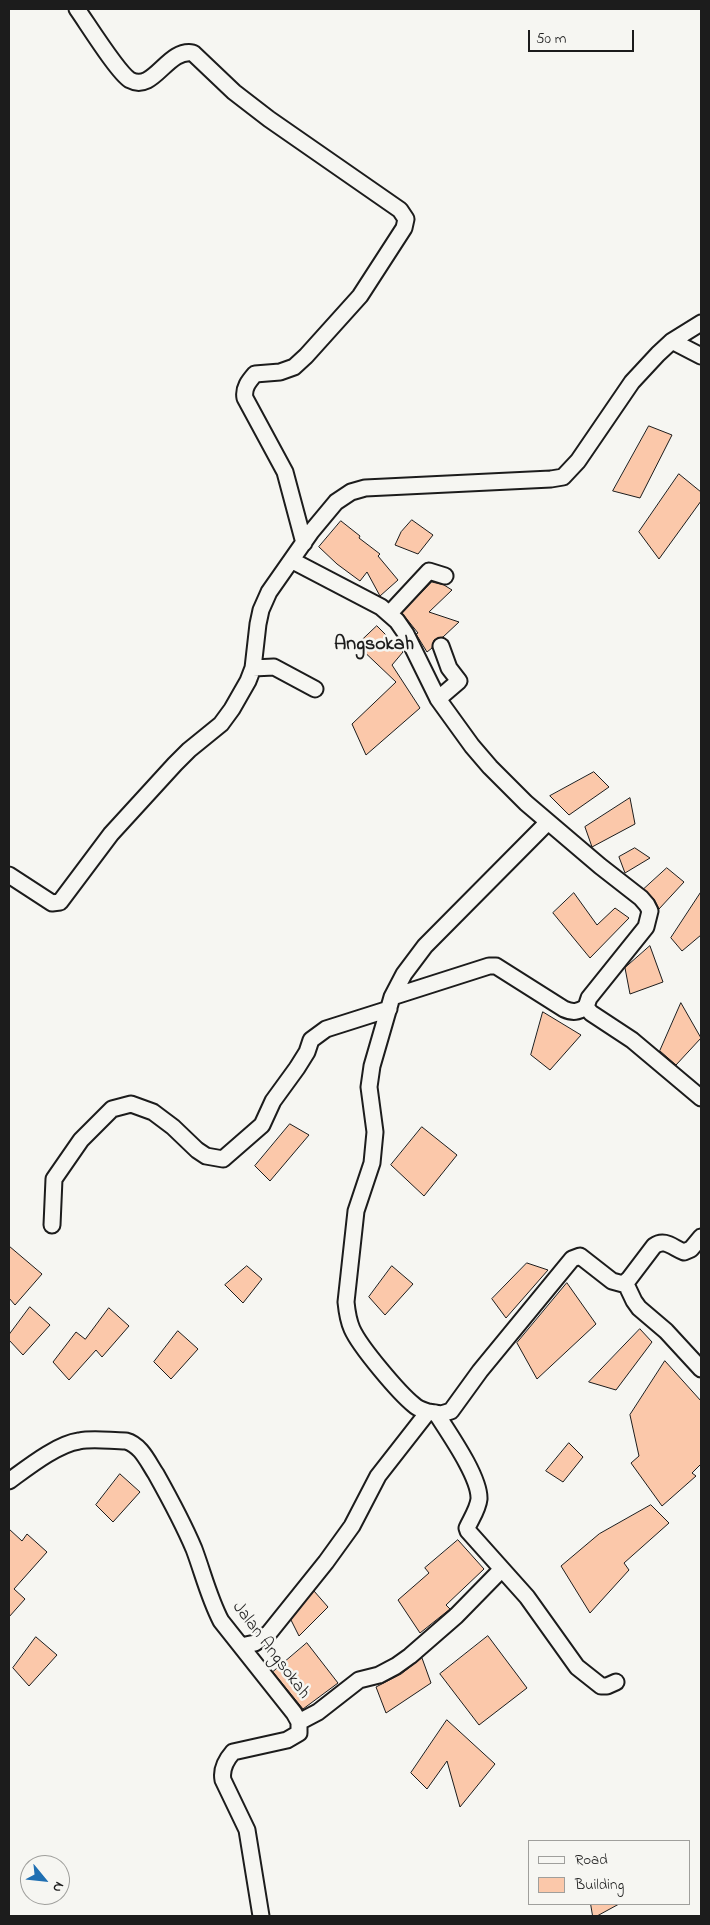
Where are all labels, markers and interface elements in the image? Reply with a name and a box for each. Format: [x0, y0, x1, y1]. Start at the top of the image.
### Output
scale bar [530, 20, 636, 52]
text: 50 m [536, 28, 566, 50]
district label: Angsokah [334, 634, 414, 658]
street label: Jalan Angsokah [226, 1598, 314, 1704]
legend [528, 1840, 690, 1905]
text: Road [575, 1849, 608, 1871]
north arrow [20, 1855, 70, 1905]
text: Building [575, 1874, 624, 1896]
text: N [46, 1878, 69, 1896]

